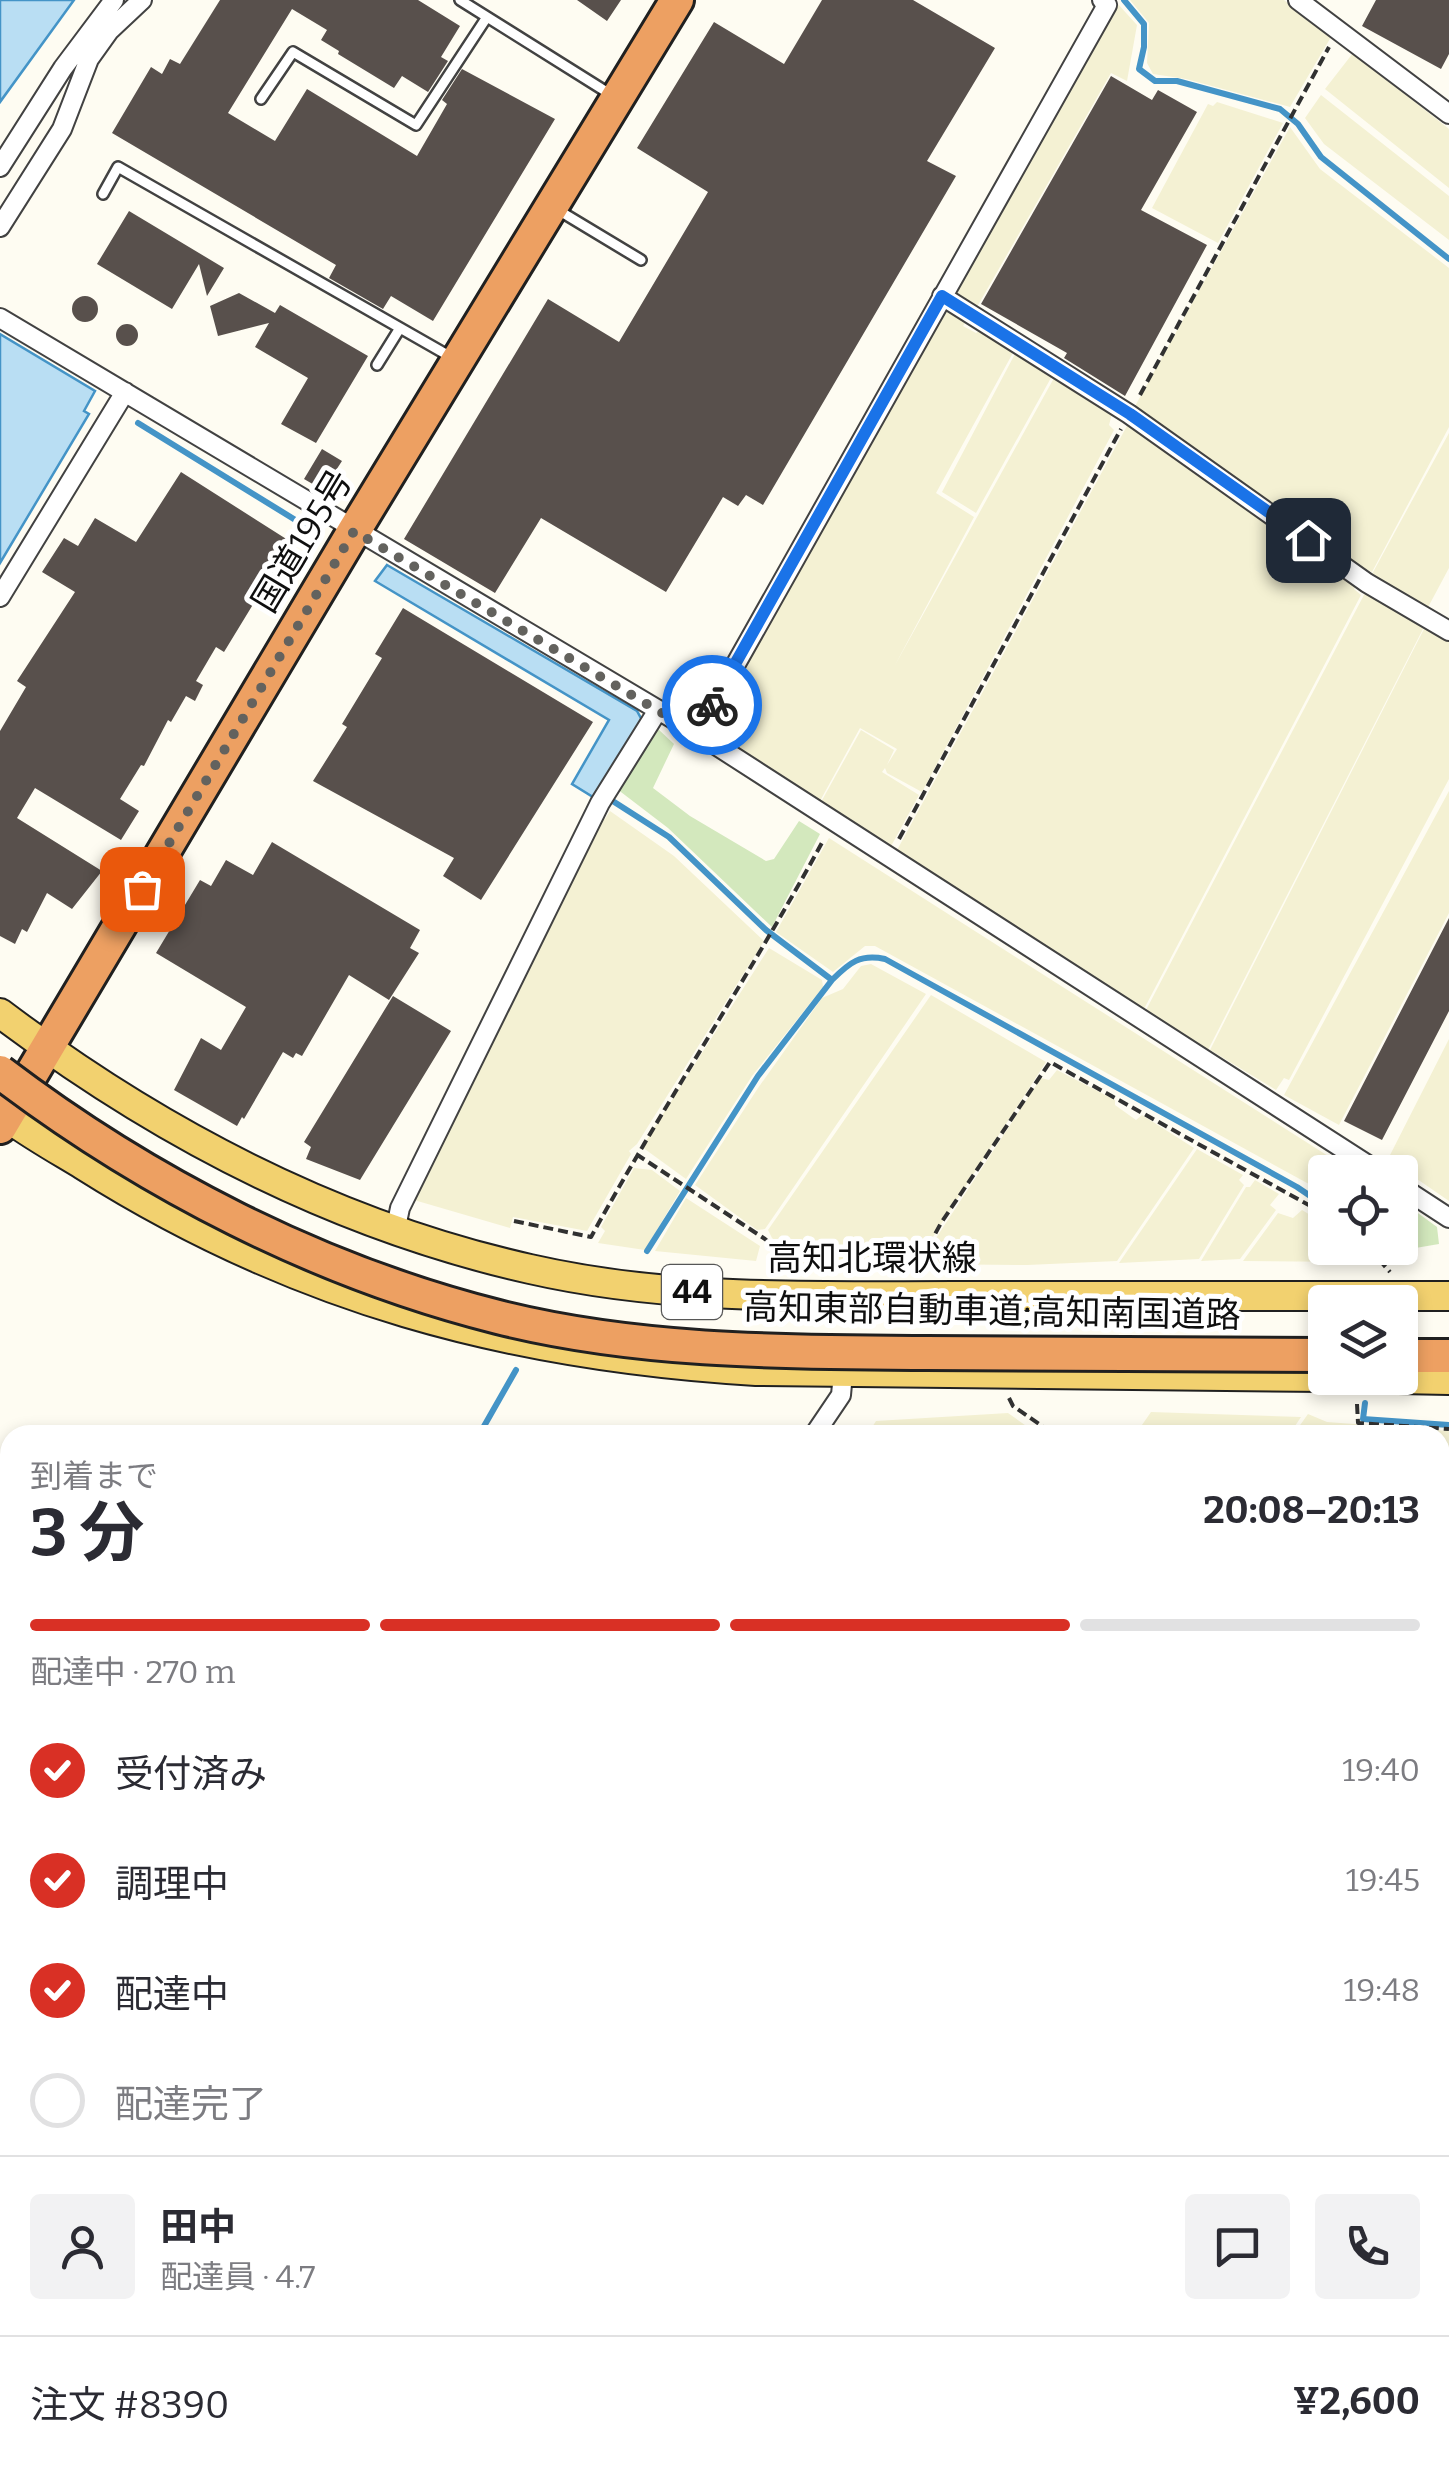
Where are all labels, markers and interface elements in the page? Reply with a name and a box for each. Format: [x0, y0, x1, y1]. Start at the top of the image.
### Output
street label: 国道195号 [243, 462, 361, 620]
pin [1266, 498, 1351, 583]
icon: home [1281, 513, 1336, 568]
courier [662, 655, 762, 755]
icon: bike [685, 678, 740, 733]
pin [100, 847, 185, 932]
icon: bag [115, 862, 170, 917]
map controls [1308, 1155, 1418, 1395]
button: locate [1308, 1155, 1418, 1265]
street label: 高知北環状線 [767, 1237, 977, 1279]
road number: 44 [662, 1265, 722, 1319]
button: layers [1308, 1285, 1418, 1395]
street label: 高知東部自動車道;高知南国道路 [743, 1286, 1241, 1336]
text: 到着まで [30, 1457, 158, 1495]
text: 20:08–20:13 [1203, 1487, 1420, 1533]
text: 3 分 [30, 1494, 144, 1572]
text: 配達中 · 270 m [30, 1653, 236, 1691]
icon: check [30, 1743, 85, 1798]
text: 受付済み [115, 1751, 267, 1797]
text: 19:40 [1342, 1751, 1420, 1789]
icon: check [30, 1853, 85, 1908]
text: 調理中 [115, 1861, 229, 1907]
text: 19:45 [1346, 1861, 1420, 1899]
icon: check [30, 1963, 85, 2018]
text: 配達中 [115, 1971, 229, 2017]
text: 19:48 [1344, 1971, 1420, 2009]
text: 配達完了 [115, 2081, 267, 2127]
button: person [30, 2194, 135, 2299]
button: chat [1185, 2194, 1290, 2299]
button: phone [1315, 2194, 1420, 2299]
text: 田中 [160, 2204, 236, 2250]
text: 配達員 · 4.7 [160, 2258, 315, 2296]
text: ¥2,600 [1293, 2378, 1420, 2424]
text: 注文 #8390 [30, 2382, 229, 2428]

